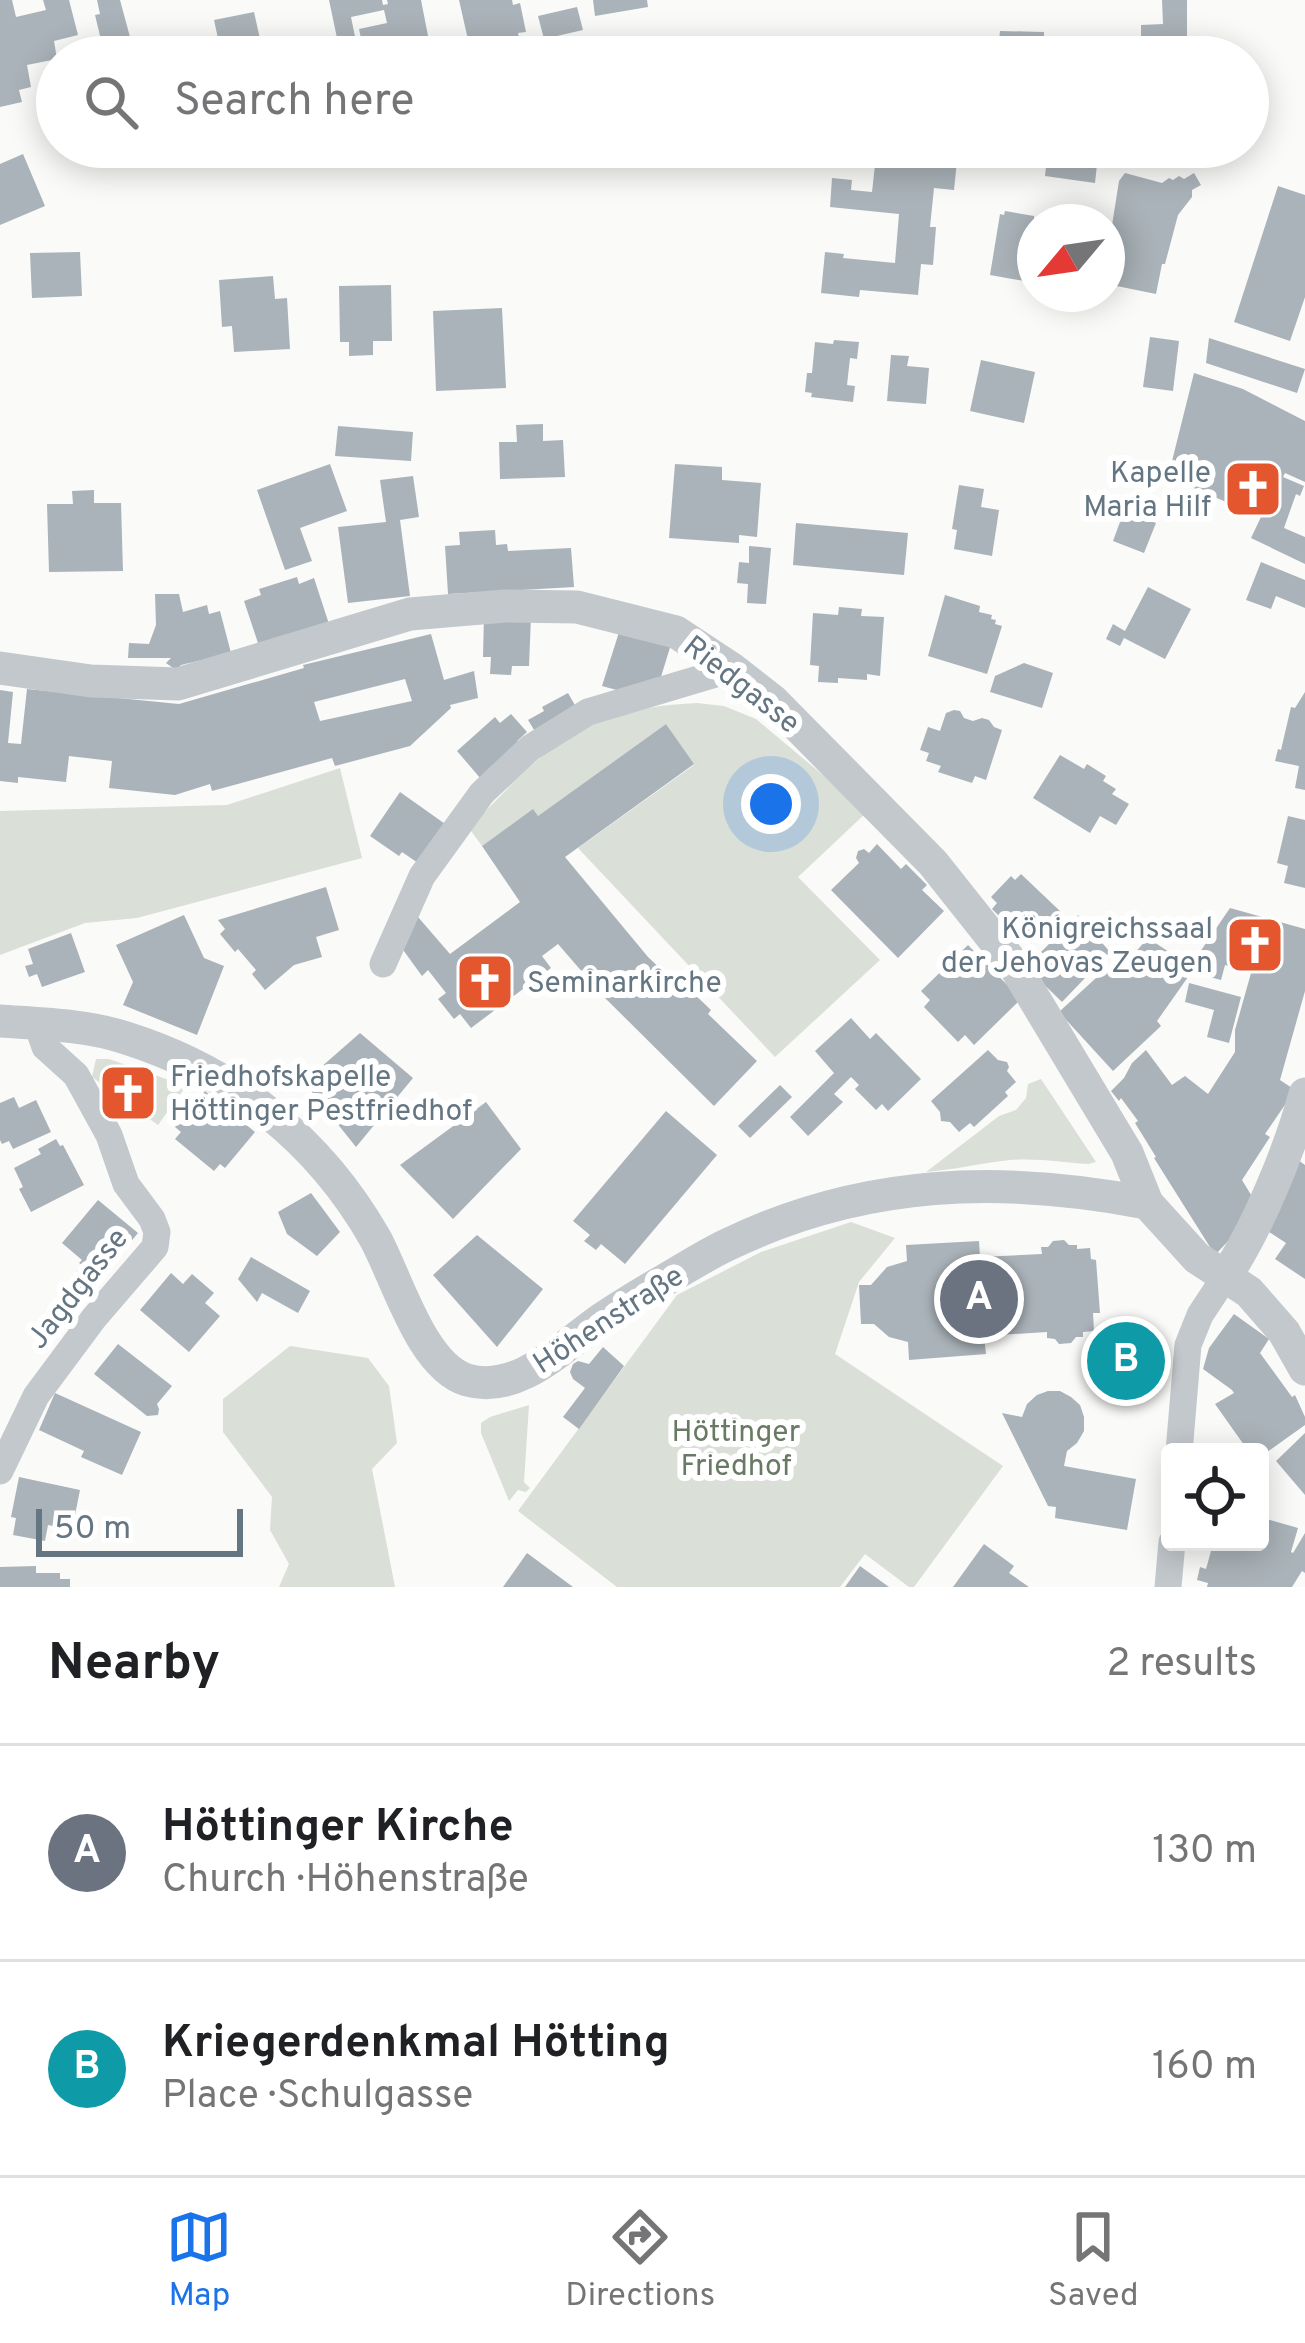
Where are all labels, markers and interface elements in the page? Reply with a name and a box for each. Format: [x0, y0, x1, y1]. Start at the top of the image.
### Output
search box [36, 36, 1269, 168]
icon: search [78, 69, 144, 135]
text: Search here [174, 74, 414, 131]
north arrow [1017, 204, 1125, 312]
place label: Kapelle Maria Hilf [1083, 456, 1211, 527]
church icon: Kapelle Maria Hilf [1222, 458, 1284, 520]
street label: Riedgasse [675, 629, 806, 743]
your location [741, 774, 801, 834]
place label: Königreichssaal der Jehovas Zeugen [941, 912, 1213, 983]
church icon: Königreichssaal der Jehovas Zeugen [1224, 914, 1286, 976]
church icon: Seminarkirche [454, 951, 516, 1013]
place label: Seminarkirche [527, 966, 722, 1003]
place label: Friedhofskapelle Höttinger Pestfriedhof [170, 1060, 472, 1131]
church icon: Friedhofskapelle Höttinger Pestfriedhof [97, 1062, 159, 1124]
street label: Jagdgasse [20, 1222, 138, 1357]
pin: A [940, 1254, 1018, 1344]
street label: Höhenstraße [527, 1259, 692, 1383]
pin: B [1087, 1316, 1165, 1406]
park label: Höttinger Friedhof [672, 1415, 801, 1486]
map controls [1161, 1443, 1269, 1551]
button: locate [1161, 1443, 1269, 1551]
scale bar [36, 1503, 243, 1556]
text: 50 m [54, 1509, 131, 1551]
text: Nearby [48, 1633, 220, 1698]
text: 2 results [1106, 1641, 1257, 1690]
text: Höttinger Kirche [162, 1800, 514, 1857]
text: A [73, 1828, 101, 1877]
text: 130 m [1152, 1828, 1257, 1877]
text: Church · Höhenstraße [162, 1857, 529, 1906]
text: Kriegerdenkmal Hötting [162, 2016, 670, 2073]
text: B [74, 2044, 100, 2093]
text: 160 m [1152, 2044, 1257, 2093]
text: Place · Schulgasse [162, 2073, 473, 2122]
tab: Map [166, 2204, 232, 2318]
tab: Directions [565, 2204, 715, 2318]
tab: Saved [1048, 2204, 1139, 2318]

